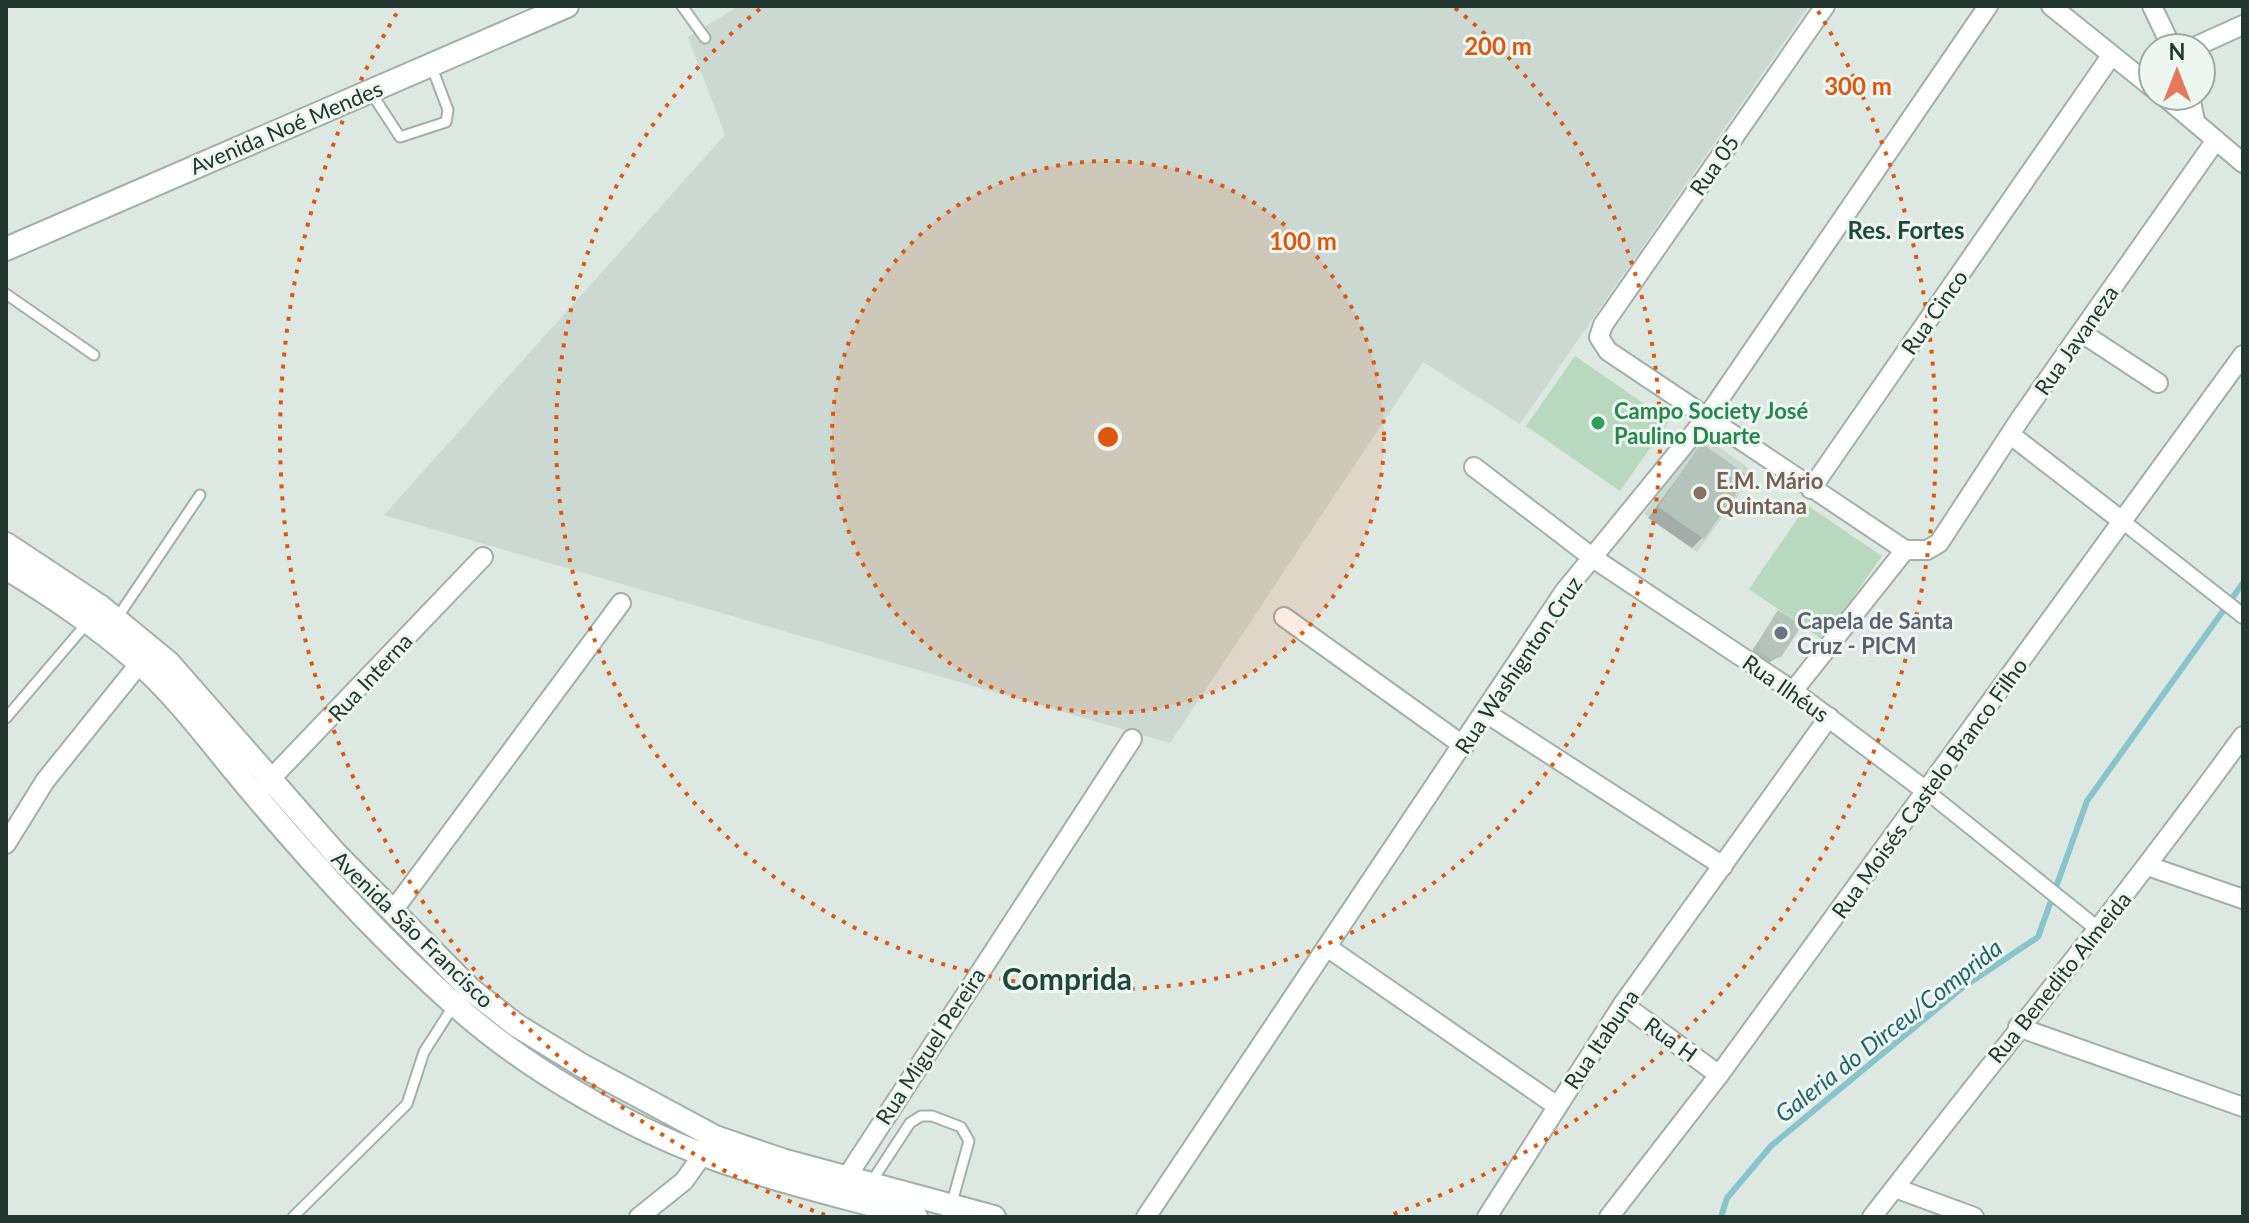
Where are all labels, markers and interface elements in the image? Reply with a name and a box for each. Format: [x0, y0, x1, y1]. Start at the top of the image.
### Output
text: 200 m [1464, 31, 1532, 60]
north arrow [2137, 32, 2217, 112]
text: N [2169, 38, 2185, 65]
text: 300 m [1824, 71, 1892, 100]
street label: Avenida Noé Mendes [186, 74, 386, 180]
street label: Rua 05 [1684, 130, 1744, 200]
district label: Res. Fortes [1848, 215, 1964, 244]
text: 100 m [1269, 226, 1337, 255]
street label: Rua Cinco [1895, 264, 1973, 360]
street label: Rua Javaneza [2028, 280, 2124, 400]
place label: Campo Society José Paulino Duarte [1614, 397, 1808, 449]
marker: Campo Society José Paulino Duarte [1589, 414, 1607, 432]
centre of rings [1094, 423, 1122, 451]
place label: E.M. Mário Quintana [1716, 467, 1823, 519]
marker: E.M. Mário Quintana [1691, 484, 1709, 502]
street label: Rua Washignton Cruz [1449, 571, 1587, 759]
place label: Capela de Santa Cruz - PICM [1797, 607, 1953, 659]
marker: Capela de Santa Cruz - PICM [1772, 624, 1790, 642]
street label: Rua Interna [322, 627, 418, 727]
street label: Rua Ilhéus [1738, 649, 1834, 727]
street label: Rua Moisés Castelo Branco Filho [1825, 653, 2033, 923]
street label: Avenida São Francisco [326, 845, 500, 1013]
street label: Rua Benedito Almeida [1982, 886, 2136, 1068]
water label: Galeria do Dirceu/Comprida [1769, 932, 2007, 1128]
district label: Comprida [1002, 960, 1132, 996]
street label: Rua Miguel Pereira [869, 963, 991, 1129]
street label: Rua Itabuna [1558, 984, 1644, 1094]
street label: Rua H [1639, 1011, 1703, 1067]

